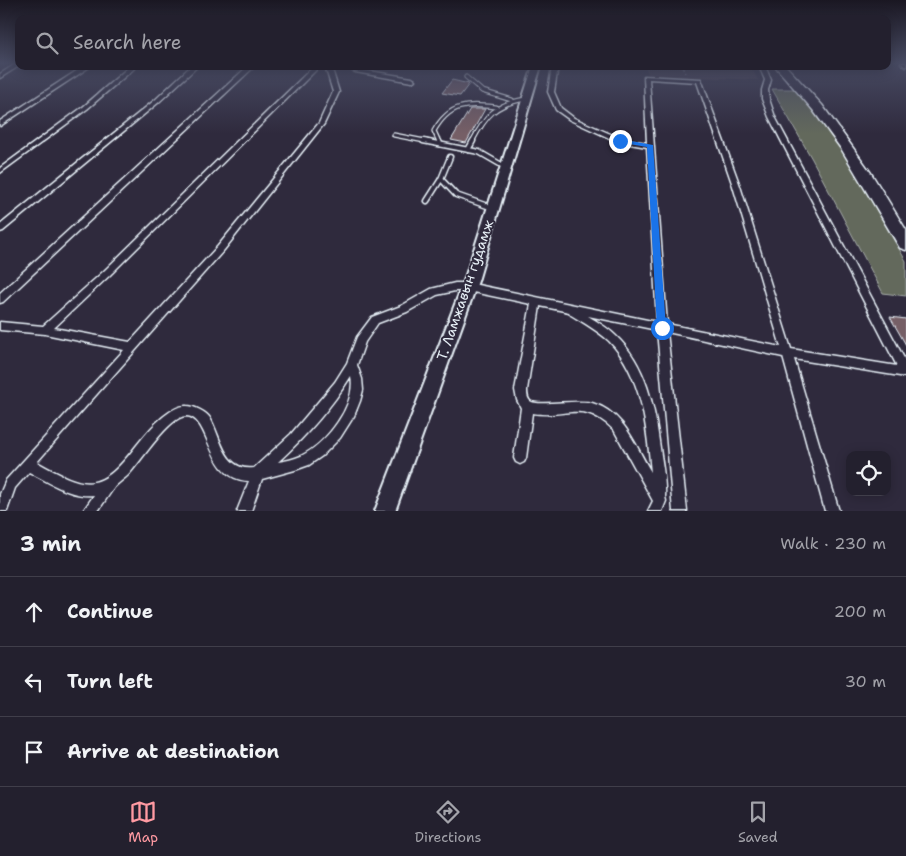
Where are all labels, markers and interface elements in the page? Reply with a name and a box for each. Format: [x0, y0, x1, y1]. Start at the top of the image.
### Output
search box [15, 15, 891, 70]
icon: search [33, 29, 61, 57]
text: Search here [73, 30, 182, 55]
route end [609, 130, 632, 153]
street label: Т. Ламжавын гудамж [433, 217, 498, 362]
route start [651, 317, 674, 340]
map controls [846, 451, 891, 496]
button: locate [846, 451, 891, 496]
text: 3 min [20, 530, 81, 558]
text: Walk · 230 m [780, 533, 886, 554]
icon: ahead [20, 598, 48, 626]
text: Continue [67, 599, 153, 624]
text: 200 m [834, 601, 886, 622]
icon: left [20, 668, 48, 696]
text: Turn left [67, 669, 153, 694]
text: 30 m [845, 671, 886, 692]
icon: arrive [20, 738, 48, 766]
text: Arrive at destination [67, 739, 279, 764]
tab: Map [128, 798, 158, 846]
tab: Directions [415, 798, 482, 846]
tab: Saved [738, 798, 778, 846]

